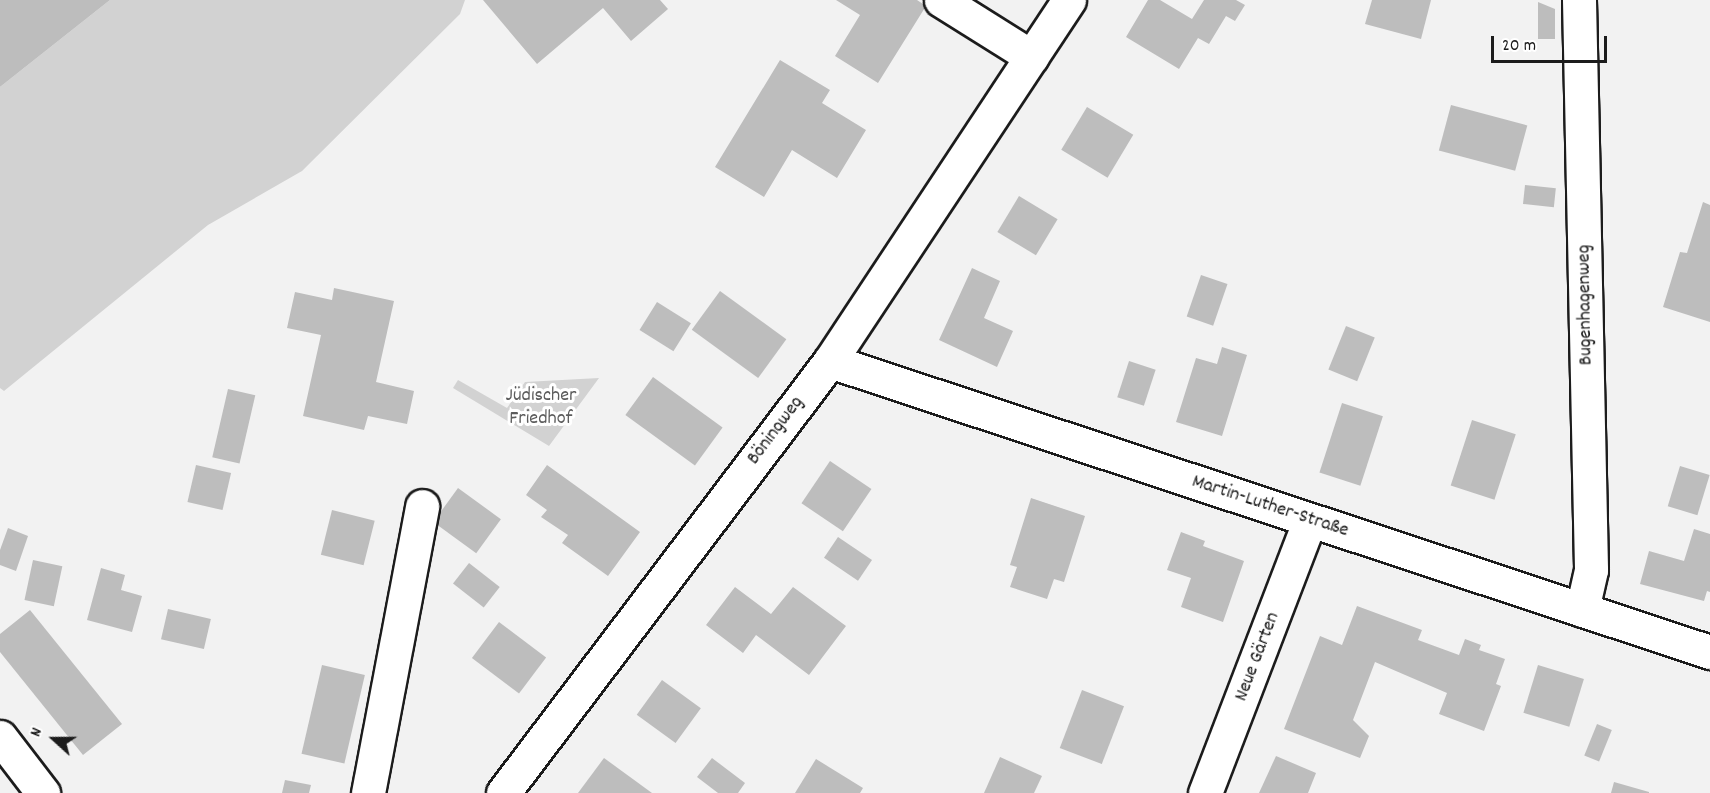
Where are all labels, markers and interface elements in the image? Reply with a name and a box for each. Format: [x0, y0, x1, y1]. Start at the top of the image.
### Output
scale bar [1494, 24, 1610, 62]
text: 20 m [1502, 34, 1536, 59]
street label: Bugenhagenweg [1573, 244, 1599, 366]
park label: Jüdischer Friedhof [506, 385, 576, 432]
street label: Böningweg [742, 392, 810, 470]
street label: Martin-Luther-Straße [1189, 470, 1351, 544]
street label: Neue Gärten [1230, 609, 1286, 705]
north arrow [24, 709, 84, 769]
text: N [25, 725, 49, 740]

